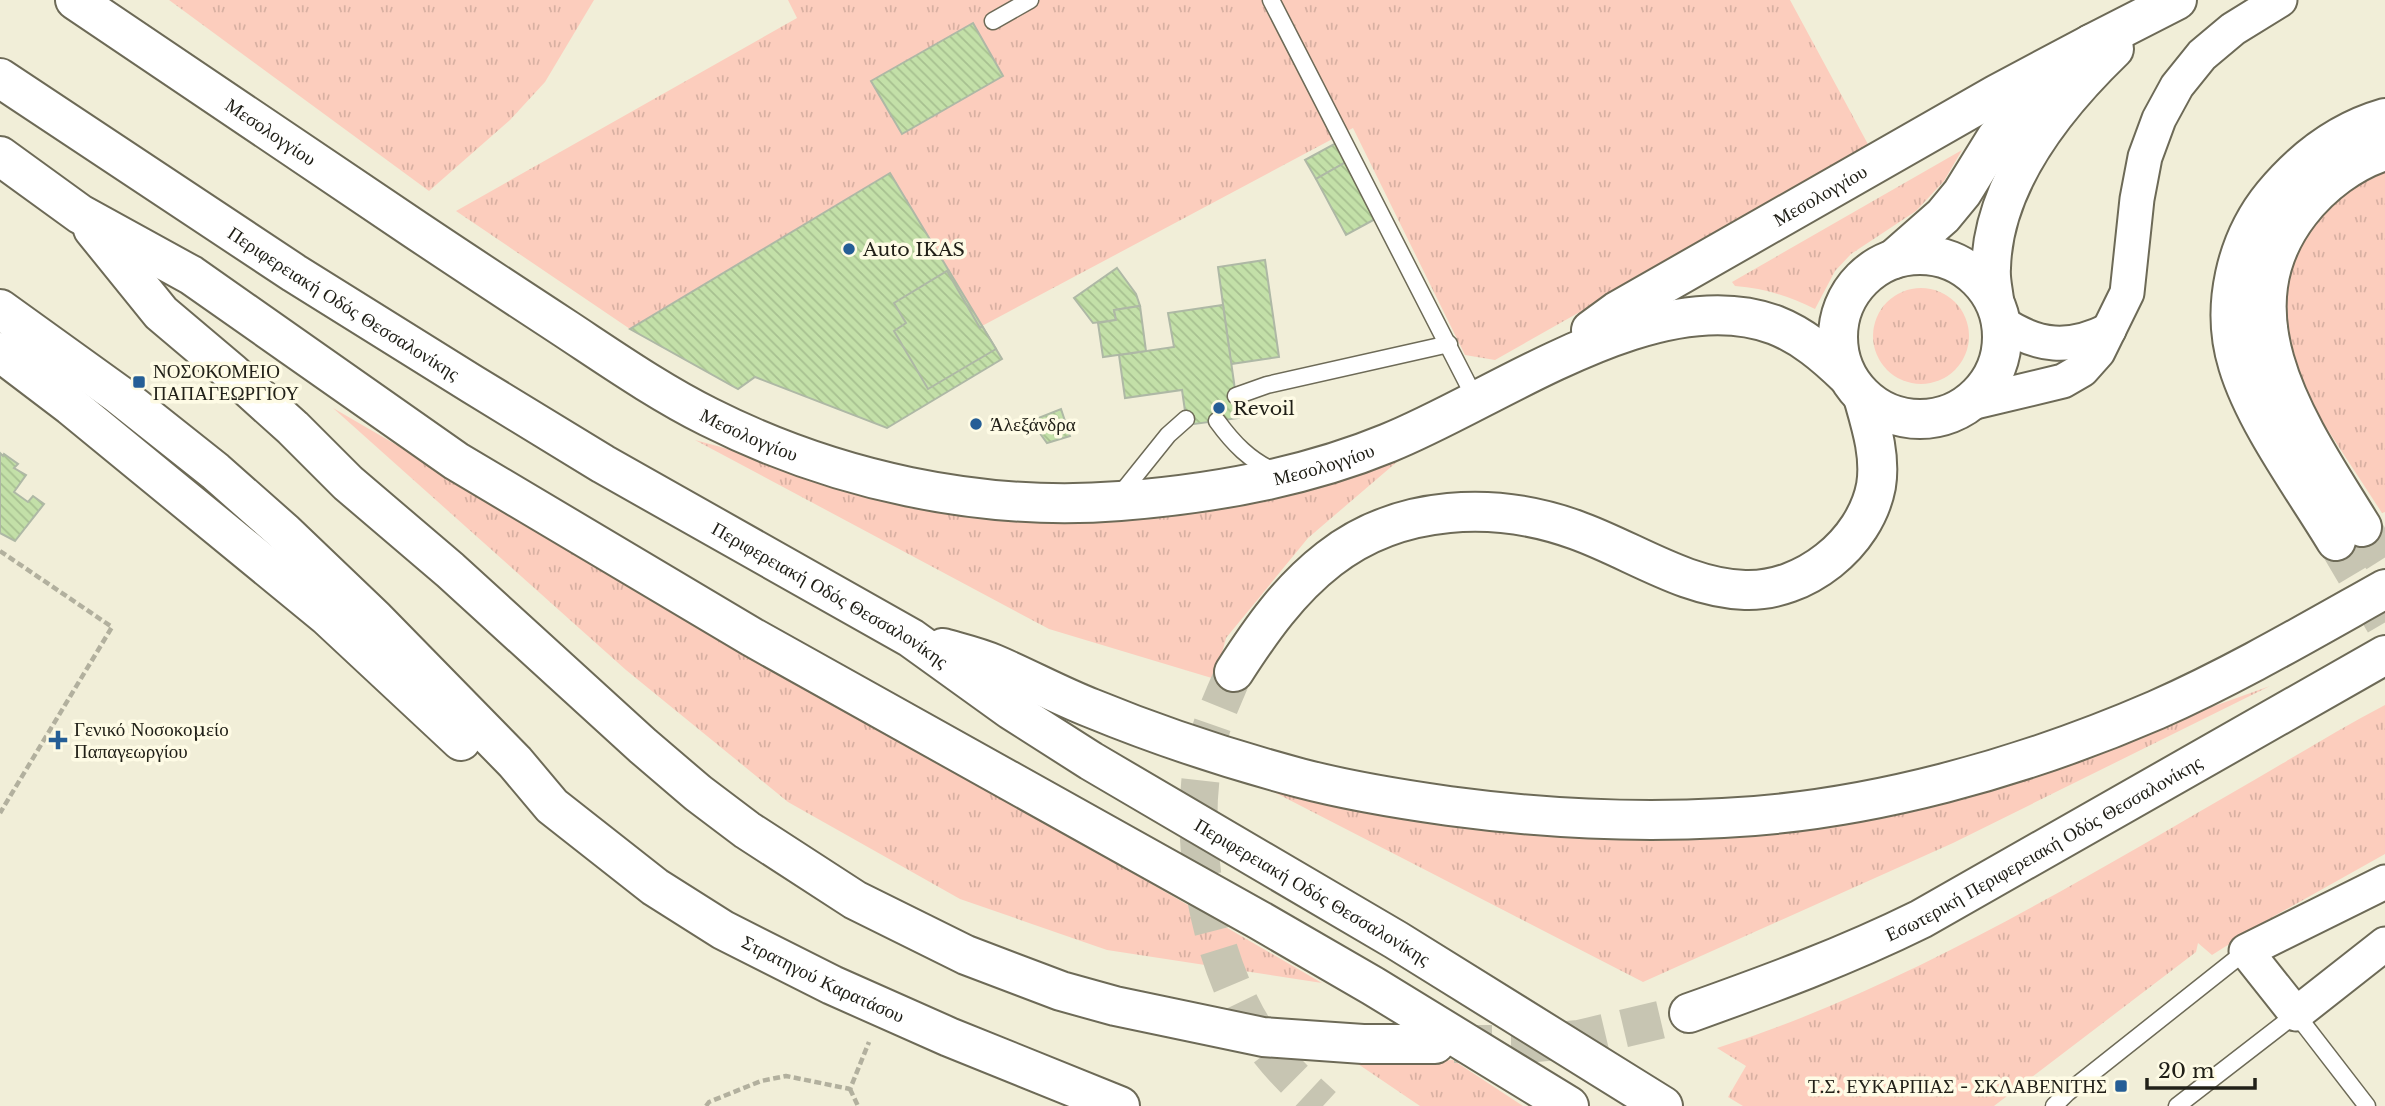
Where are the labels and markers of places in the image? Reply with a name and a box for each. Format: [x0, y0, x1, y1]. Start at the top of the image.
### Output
place label: Auto IKAS [862, 238, 965, 261]
marker: Auto IKAS [841, 241, 857, 257]
place label: ΝΟΣΟΚΟΜΕΙΟ ΠΑΠΑΓΕΩΡΓΙΟΥ [153, 360, 299, 405]
marker: ΝΟΣΟΚΟΜΕΙΟ ΠΑΠΑΓΕΩΡΓΙΟΥ [131, 374, 147, 390]
place label: Revoil [1233, 397, 1295, 420]
marker: Revoil [1211, 400, 1227, 416]
place label: Άλεξάνδρα [990, 413, 1076, 436]
marker: Άλεξάνδρα [968, 416, 984, 432]
place label: Γενικό Νοσοκομείο Παπαγεωργίου [74, 718, 229, 763]
marker: Γενικό Νοσοκομείο Παπαγεωργίου [48, 730, 68, 750]
place label: Τ.Σ. ΕΥΚΑΡΠΙΑΣ - ΣΚΛΑΒΕΝΙΤΗΣ [1808, 1075, 2107, 1098]
marker: Τ.Σ. ΕΥΚΑΡΠΙΑΣ - ΣΚΛΑΒΕΝΙΤΗΣ [2113, 1078, 2129, 1094]

